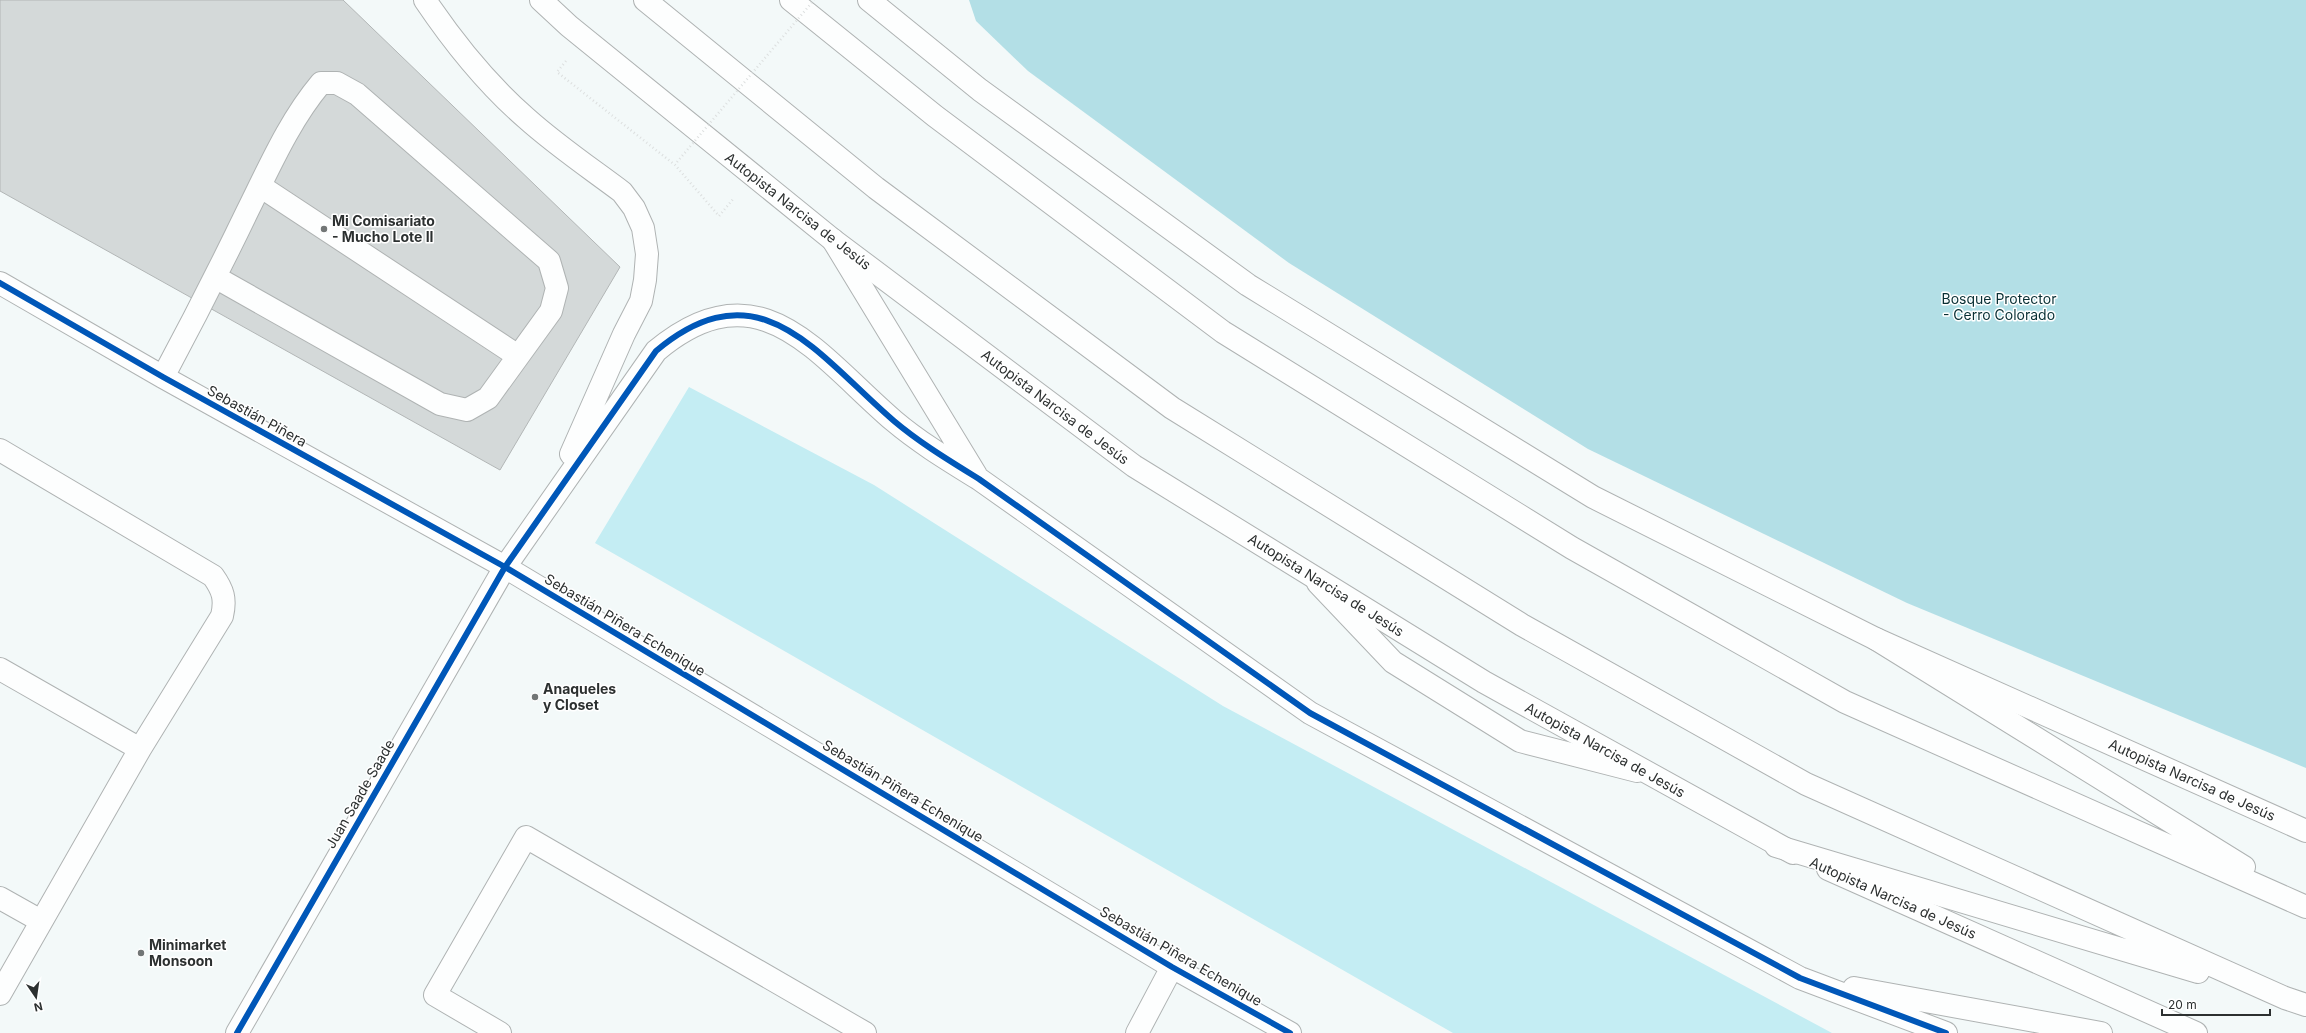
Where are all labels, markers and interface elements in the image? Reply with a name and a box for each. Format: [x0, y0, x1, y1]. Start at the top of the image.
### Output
street label: Autopista Narcisa de Jesús [722, 148, 875, 273]
place label: Mi Comisariato - Mucho Lote II [332, 212, 435, 245]
marker: Mi Comisariato - Mucho Lote II [319, 224, 329, 234]
park label: Bosque Protector - Cerro Colorado [1942, 290, 2056, 323]
street label: Autopista Narcisa de Jesús [978, 346, 1132, 468]
street label: Sebastián Piñera [205, 381, 310, 450]
street label: Autopista Narcisa de Jesús [1245, 530, 1407, 640]
street label: Sebastián Piñera Echenique [542, 570, 709, 679]
place label: Anaqueles y Closet [543, 680, 616, 713]
marker: Anaqueles y Closet [530, 692, 540, 702]
street label: Autopista Narcisa de Jesús [1522, 698, 1688, 801]
street label: Autopista Narcisa de Jesús [2106, 735, 2278, 824]
street label: Juan Saade Saade [321, 736, 398, 851]
street label: Sebastián Piñera Echenique [820, 736, 987, 845]
street label: Autopista Narcisa de Jesús [1807, 853, 1979, 942]
street label: Sebastián Piñera Echenique [1097, 902, 1265, 1009]
place label: Minimarket Monsoon [149, 936, 226, 969]
marker: Minimarket Monsoon [136, 948, 146, 958]
north arrow [16, 977, 56, 1017]
scale bar [2162, 991, 2270, 1017]
text: 20 m [2168, 997, 2197, 1012]
text: N [33, 999, 44, 1015]

